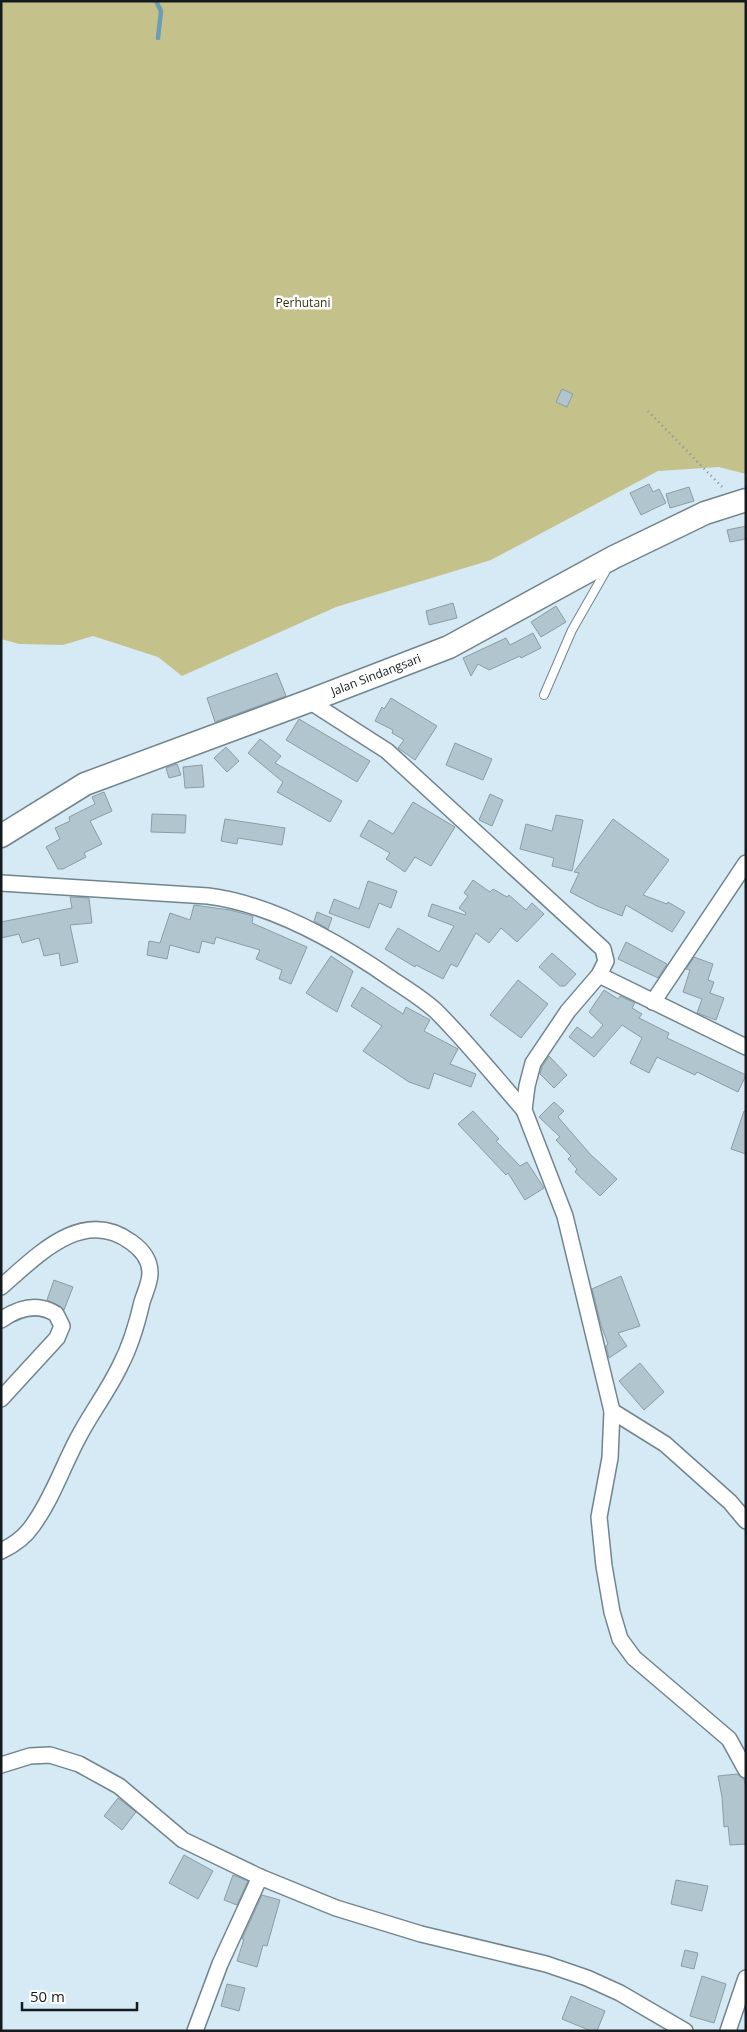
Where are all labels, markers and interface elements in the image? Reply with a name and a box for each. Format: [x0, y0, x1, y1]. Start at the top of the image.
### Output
park label: Perhutani [276, 294, 330, 311]
street label: Jalan Sindangsari [327, 650, 423, 700]
scale bar [22, 1980, 138, 2012]
text: 50 m [30, 1986, 65, 2006]

